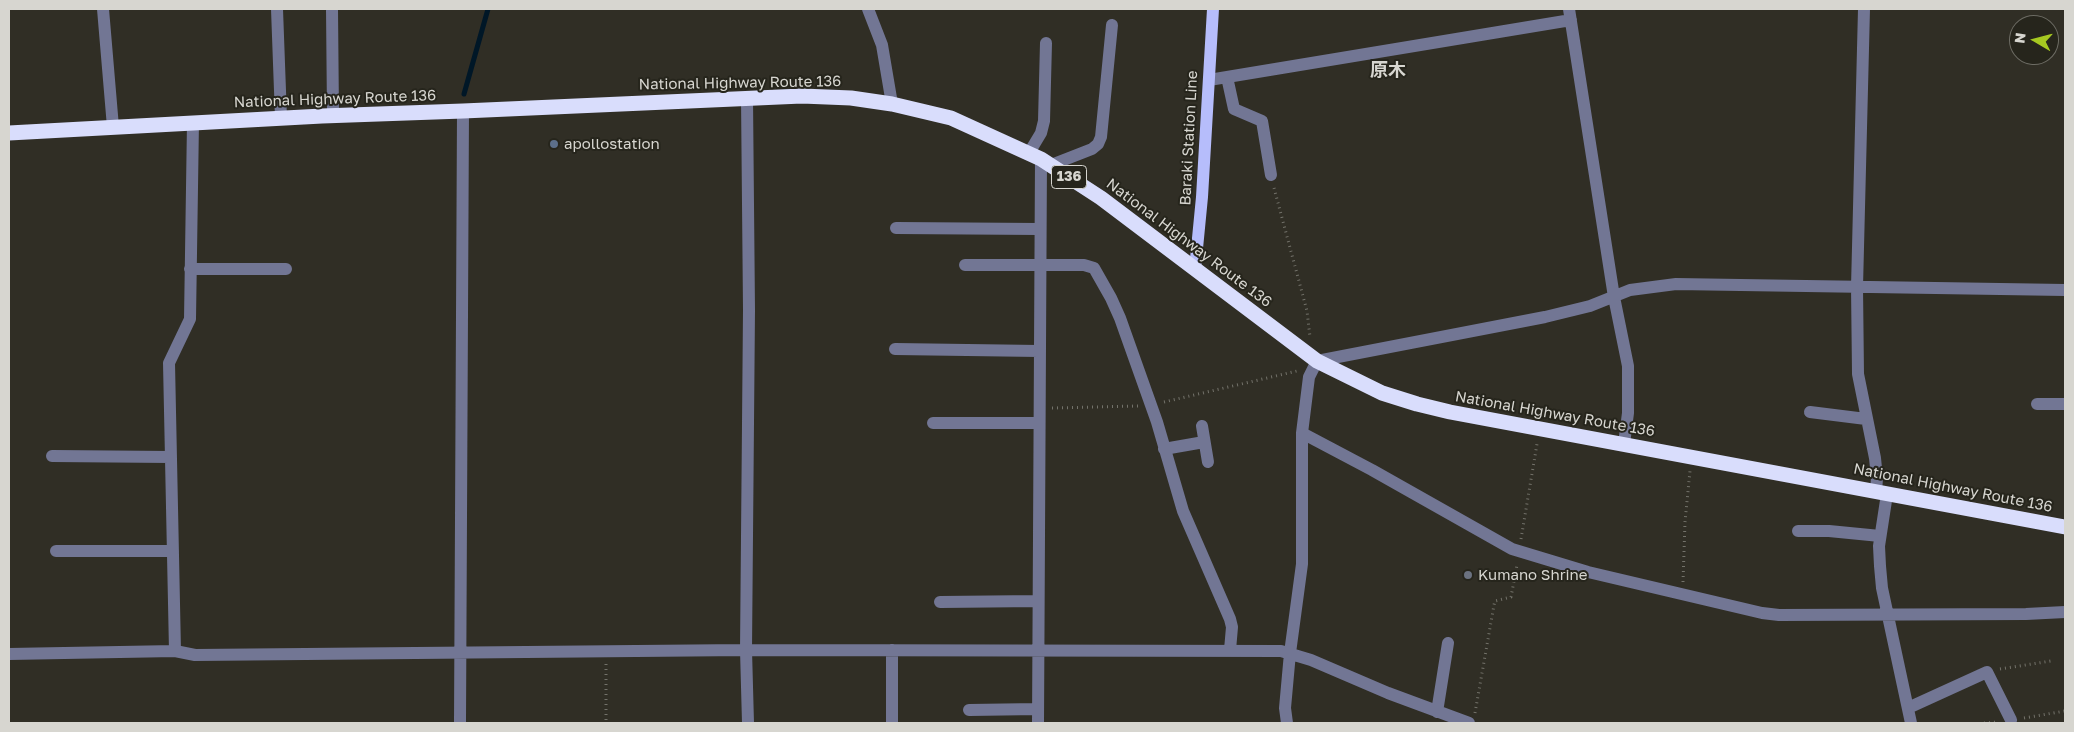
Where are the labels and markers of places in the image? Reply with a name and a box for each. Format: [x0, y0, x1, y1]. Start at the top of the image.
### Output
place label: apollostation [564, 135, 660, 153]
marker: apollostation [548, 138, 560, 150]
place label: Kumano Shrine [1478, 566, 1587, 584]
marker: Kumano Shrine [1462, 569, 1474, 581]

